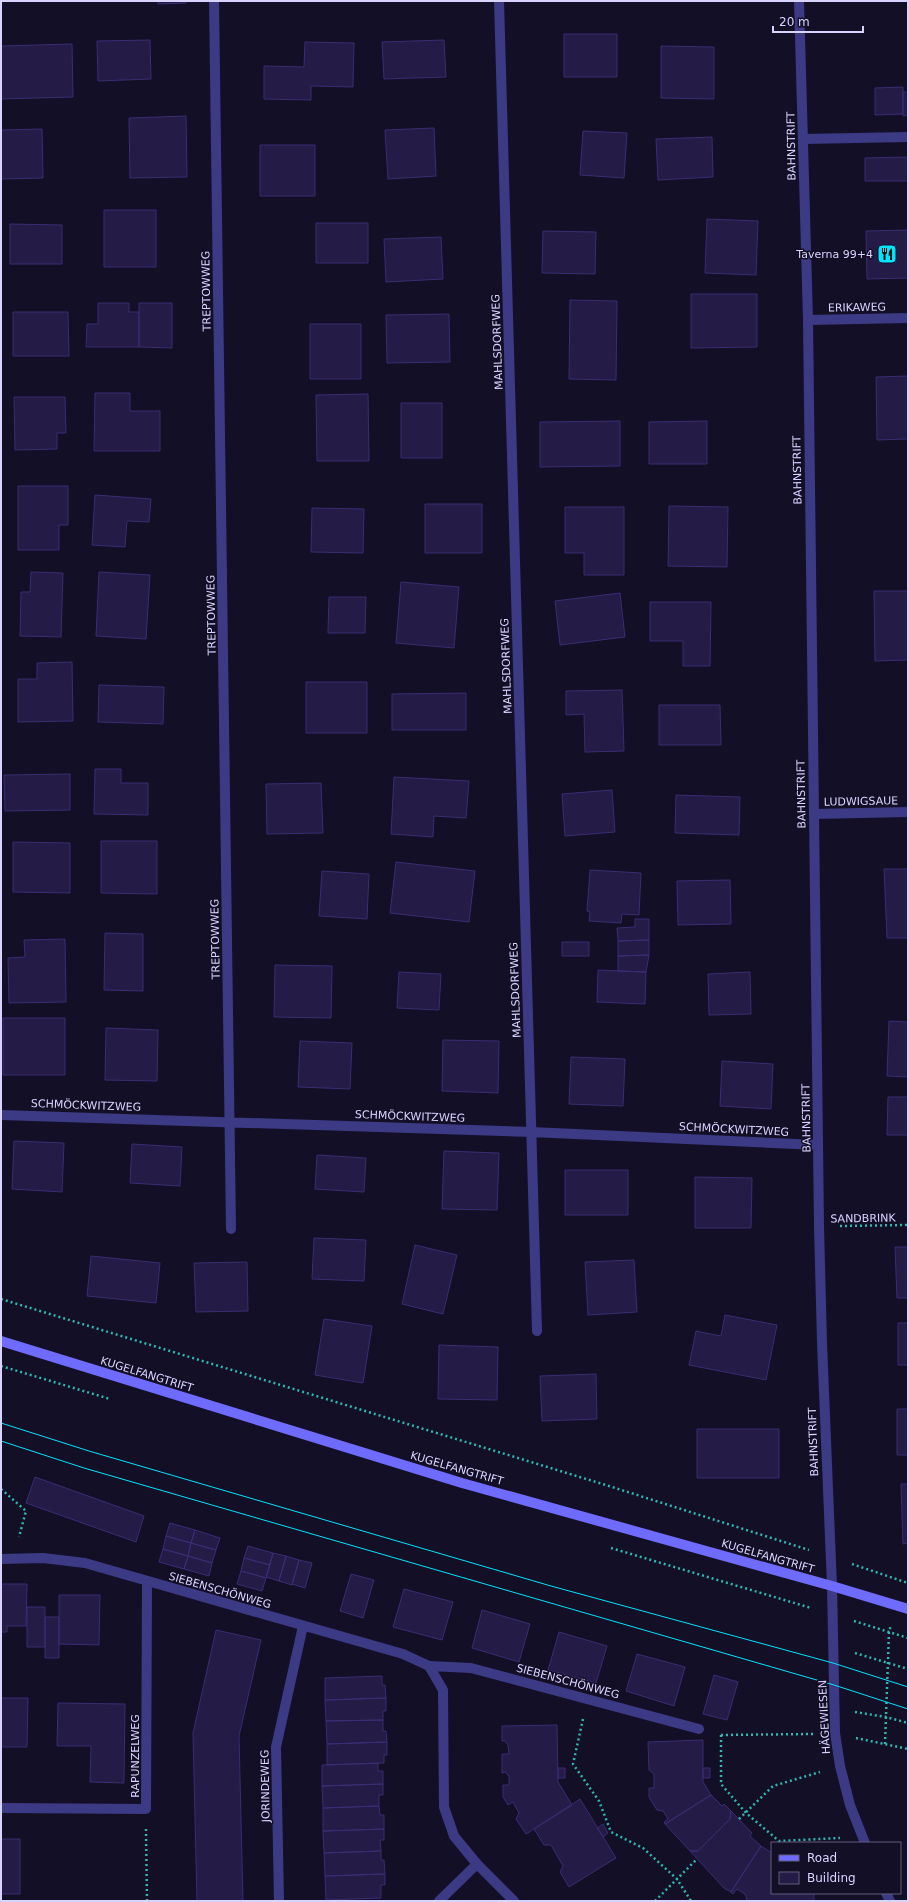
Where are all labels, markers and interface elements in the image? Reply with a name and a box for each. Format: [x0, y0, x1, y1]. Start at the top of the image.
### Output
scale bar [773, 8, 863, 34]
text: 20 m [779, 15, 810, 29]
street label: BAHNSTRIFT [784, 111, 799, 181]
restaurant icon: Taverna 99+4 [876, 243, 898, 265]
place label: Taverna 99+4 [795, 248, 873, 261]
street label: TREPTOWWEG [199, 251, 214, 332]
street label: MAHLSDORFWEG [489, 294, 506, 390]
street label: ERIKAWEG [828, 300, 886, 315]
street label: BAHNSTRIFT [790, 435, 805, 505]
street label: TREPTOWWEG [204, 575, 219, 656]
street label: MAHLSDORFWEG [498, 618, 515, 714]
street label: BAHNSTRIFT [794, 759, 809, 829]
street label: LUDWIGSAUE [824, 794, 898, 809]
street label: TREPTOWWEG [208, 899, 223, 980]
street label: MAHLSDORFWEG [507, 942, 524, 1038]
street label: BAHNSTRIFT [799, 1083, 814, 1153]
street label: SCHMÖCKWITZWEG [31, 1097, 141, 1114]
street label: SCHMÖCKWITZWEG [355, 1108, 465, 1125]
street label: SCHMÖCKWITZWEG [679, 1120, 789, 1139]
street label: SANDBRINK [830, 1211, 897, 1226]
street label: KUGELFANGTRIFT [99, 1354, 195, 1395]
street label: BAHNSTRIFT [806, 1407, 821, 1477]
street label: KUGELFANGTRIFT [409, 1449, 505, 1488]
street label: KUGELFANGTRIFT [720, 1537, 816, 1576]
street label: SIEBENSCHÖNWEG [167, 1570, 273, 1611]
street label: SIEBENSCHÖNWEG [515, 1661, 621, 1701]
street label: HÄGEWIESEN [816, 1680, 833, 1754]
street label: RAPUNZELWEG [129, 1714, 142, 1798]
street label: JORINDEWEG [258, 1749, 273, 1823]
legend [771, 1842, 901, 1894]
text: Road [807, 1851, 837, 1865]
text: Building [807, 1871, 856, 1885]

